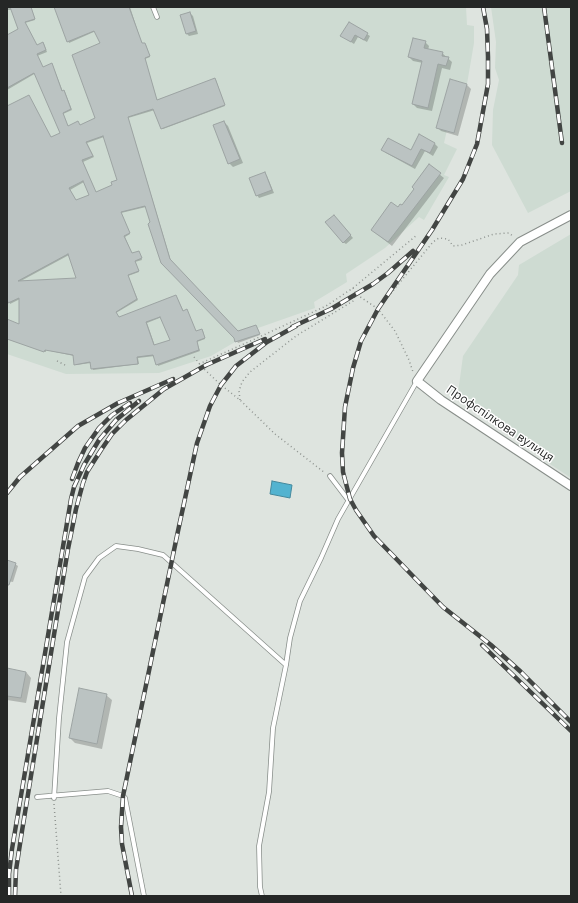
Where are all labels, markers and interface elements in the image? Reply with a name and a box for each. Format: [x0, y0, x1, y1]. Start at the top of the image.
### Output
street label: Профспілкова вулиця [443, 383, 557, 465]

